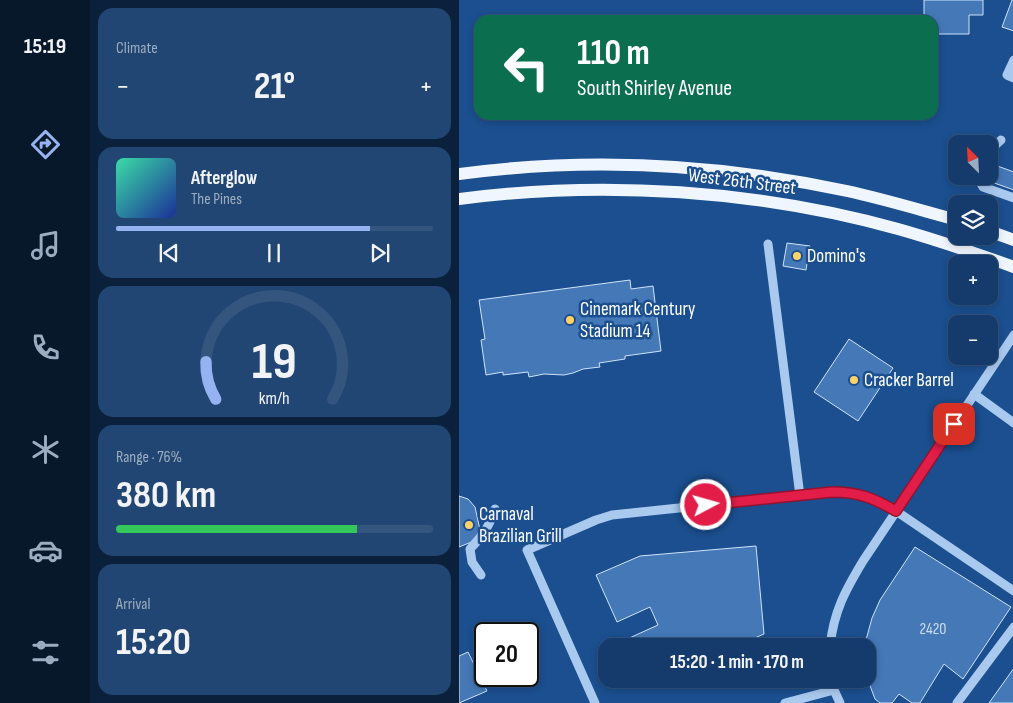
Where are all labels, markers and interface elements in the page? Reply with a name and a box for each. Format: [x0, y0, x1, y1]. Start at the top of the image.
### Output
text: 110 m [577, 32, 650, 75]
text: 15:19 [24, 33, 66, 60]
icon: left [494, 35, 559, 100]
text: Climate [116, 39, 158, 58]
text: 21° [254, 64, 295, 109]
text: − [116, 70, 130, 103]
text: + [419, 70, 433, 103]
text: South Shirley Avenue [577, 75, 732, 102]
icon: directions [28, 127, 63, 162]
north arrow [948, 135, 998, 185]
map controls [948, 135, 998, 365]
street label: West 26th Street [687, 164, 797, 200]
text: Afterglow [191, 167, 257, 190]
text: The Pines [191, 190, 242, 209]
button: layers [948, 195, 998, 245]
icon: music [28, 228, 63, 263]
icon: previous [155, 239, 183, 267]
icon: pause [260, 239, 288, 267]
icon: next [366, 239, 394, 267]
place label: Domino's [807, 245, 866, 268]
marker: Domino's [791, 250, 803, 262]
button: + [948, 255, 998, 305]
place label: Cinemark Century Stadium 14 [580, 298, 696, 343]
marker: Cinemark Century Stadium 14 [564, 314, 576, 326]
button: − [948, 315, 998, 365]
icon: phone [28, 330, 63, 365]
text: 19 [252, 331, 297, 394]
place label: Cracker Barrel [864, 369, 954, 392]
marker: Cracker Barrel [848, 374, 860, 386]
text: km/h [259, 388, 290, 409]
pin [933, 403, 975, 445]
icon: arrive [940, 410, 968, 438]
icon: climate [28, 432, 63, 467]
text: Range · 76% [116, 448, 182, 467]
text: 380 km [116, 473, 216, 518]
position arrow [679, 478, 731, 530]
place label: Carnaval Brazilian Grill [479, 503, 562, 548]
marker: Carnaval Brazilian Grill [463, 519, 475, 531]
icon: car [28, 533, 63, 568]
text: Arrival [116, 595, 150, 614]
text: 15:20 [116, 620, 191, 665]
house number: 2420 [920, 620, 947, 639]
speed limit sign: 20 [474, 622, 539, 687]
icon: filters [28, 635, 63, 670]
text: 15:20 · 1 min · 170 m [670, 651, 804, 674]

